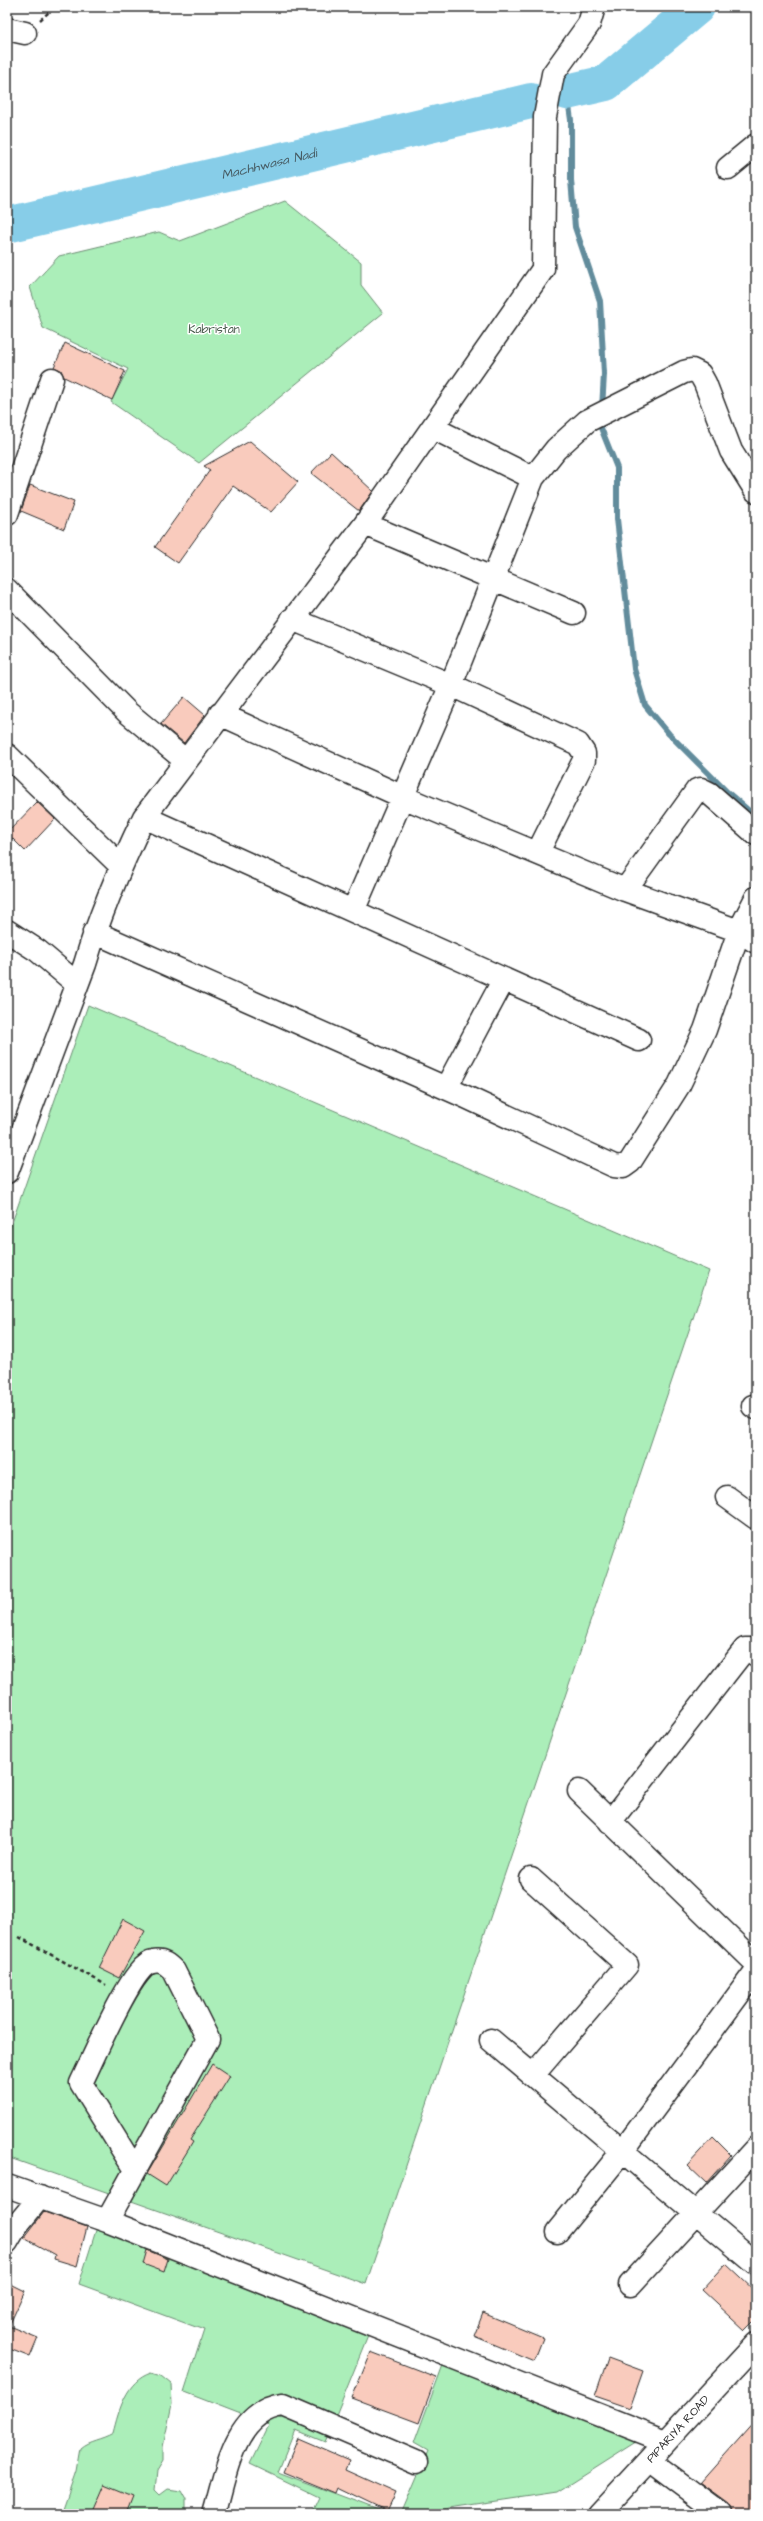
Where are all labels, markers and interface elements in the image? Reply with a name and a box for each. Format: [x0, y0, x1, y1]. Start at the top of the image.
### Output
water label: Machhwasa Nadi [220, 144, 320, 184]
park label: Kabristan [188, 321, 240, 338]
street label: PIPARIYA ROAD [643, 2392, 714, 2467]

